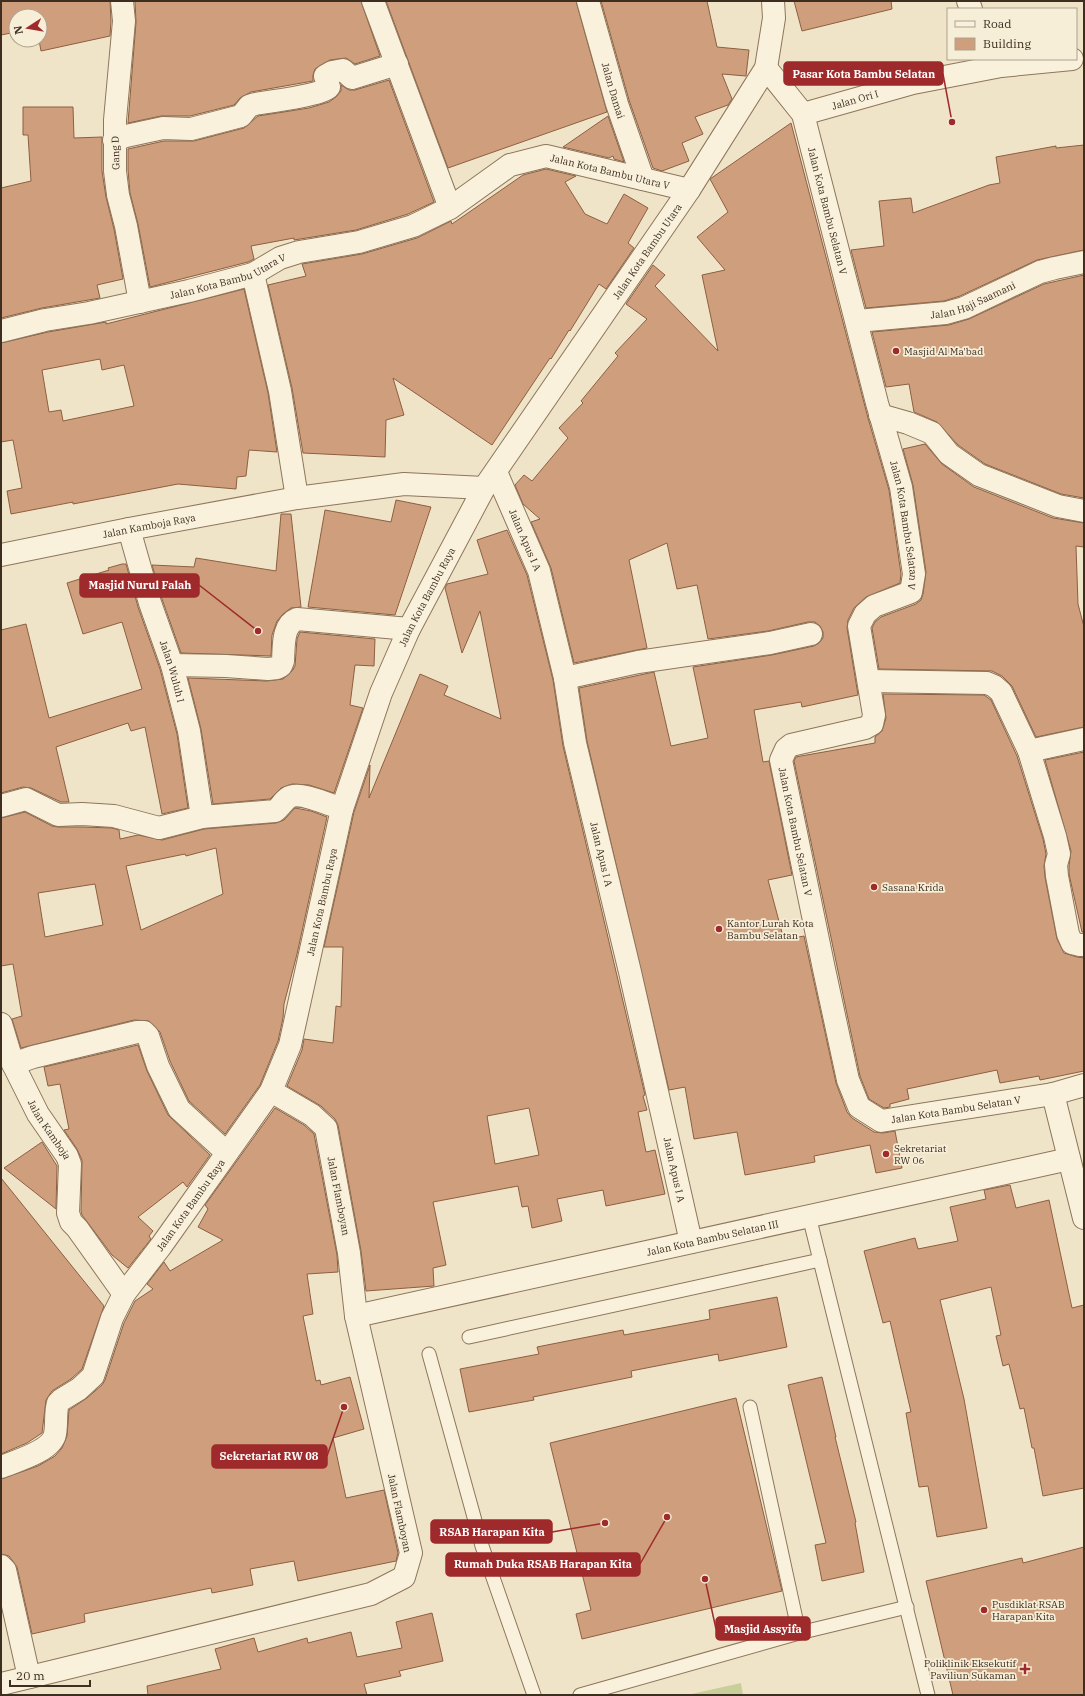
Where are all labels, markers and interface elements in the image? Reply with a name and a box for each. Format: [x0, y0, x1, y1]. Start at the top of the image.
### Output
north arrow [8, 8, 48, 48]
legend [947, 8, 1077, 60]
text: Road [983, 16, 1012, 31]
text: N [10, 24, 26, 36]
text: Building [983, 36, 1031, 51]
street label: Jalan Damai [599, 61, 628, 120]
callout: Pasar Kota Bambu Selatan [784, 62, 943, 85]
text: Pasar Kota Bambu Selatan [793, 67, 935, 81]
street label: Jalan Ori I [830, 87, 880, 113]
street label: Gang D [108, 136, 123, 170]
street label: Jalan Kota Bambu Selatan V [805, 146, 850, 276]
street label: Jalan Kota Bambu Utara V [549, 151, 671, 192]
street label: Jalan Kota Bambu Utara [610, 201, 685, 302]
street label: Jalan Kota Bambu Utara V [169, 251, 288, 302]
street label: Jalan Haji Saamani [930, 279, 1018, 321]
place label: Masjid Al Ma'bad [904, 345, 983, 358]
marker: Masjid Al Ma'bad [891, 346, 901, 356]
street label: Jalan Kota Bambu Selatan V [887, 459, 920, 591]
street label: Jalan Apus I A [506, 507, 544, 573]
street label: Jalan Kamboja Raya [101, 511, 197, 541]
street label: Jalan Kota Bambu Raya [396, 545, 459, 648]
callout: Masjid Nurul Falah [80, 574, 199, 597]
text: Masjid Nurul Falah [89, 578, 191, 592]
street label: Jalan Wuluh I [157, 639, 187, 704]
street label: Jalan Kota Bambu Selatan V [776, 766, 815, 898]
street label: Jalan Apus I A [587, 820, 615, 888]
street label: Jalan Kota Bambu Raya [304, 846, 340, 957]
place label: Sasana Krida [882, 881, 944, 894]
marker: Sasana Krida [869, 882, 879, 892]
place label: Kantor Lurah Kota Bambu Selatan [727, 917, 814, 942]
marker: Kantor Lurah Kota Bambu Selatan [714, 924, 724, 934]
street label: Jalan Kota Bambu Selatan V [890, 1093, 1022, 1126]
street label: Jalan Kamboja [25, 1098, 74, 1162]
street label: Jalan Apus I A [661, 1136, 688, 1204]
place label: Sekretariat RW 06 [894, 1142, 947, 1167]
marker: Sekretariat RW 06 [881, 1149, 891, 1159]
street label: Jalan Kota Bambu Raya [154, 1156, 228, 1254]
street label: Jalan Flamboyan [324, 1156, 353, 1237]
street label: Jalan Kota Bambu Selatan III [645, 1217, 780, 1259]
callout: Sekretariat RW 08 [212, 1445, 327, 1468]
text: Sekretariat RW 08 [220, 1449, 319, 1463]
street label: Jalan Flamboyan [385, 1473, 414, 1554]
callout: RSAB Harapan Kita [431, 1520, 552, 1543]
text: RSAB Harapan Kita [439, 1525, 545, 1539]
callout: Rumah Duka RSAB Harapan Kita [446, 1553, 640, 1576]
text: Rumah Duka RSAB Harapan Kita [454, 1557, 632, 1571]
place label: Pusdiklat RSAB Harapan Kita [992, 1598, 1065, 1623]
marker: Pusdiklat RSAB Harapan Kita [979, 1605, 989, 1615]
callout: Masjid Assyifa [716, 1617, 810, 1640]
text: Masjid Assyifa [724, 1622, 802, 1636]
place label: Poliklinik Eksekutif Paviliun Sukaman [924, 1657, 1017, 1682]
scale bar [10, 1662, 90, 1688]
marker: Poliklinik Eksekutif Paviliun Sukaman [1019, 1663, 1031, 1675]
text: 20 m [16, 1668, 45, 1683]

